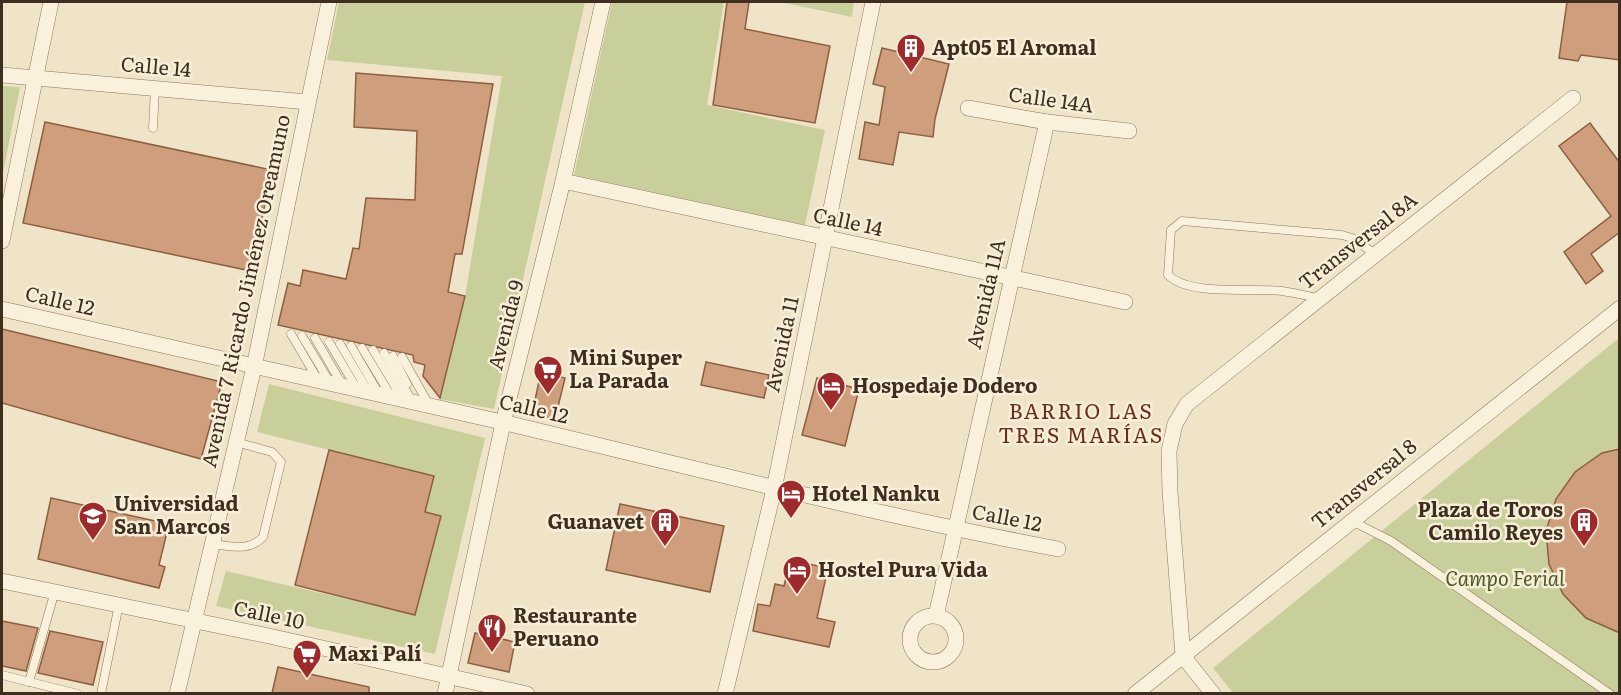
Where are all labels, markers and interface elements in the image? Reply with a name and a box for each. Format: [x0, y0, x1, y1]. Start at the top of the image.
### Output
place label: Apt05 El Aromal [932, 31, 1097, 61]
building icon: Apt05 El Aromal [895, 32, 927, 74]
street label: Calle 14 [120, 47, 193, 83]
street label: Calle 14A [1007, 77, 1096, 119]
street label: Avenida 7 Ricardo Jiménez Oreamuno [192, 111, 296, 470]
street label: Transversal 8A [1291, 183, 1423, 295]
street label: Calle 14 [811, 198, 886, 242]
street label: Avenida 11A [957, 235, 1011, 352]
street label: Avenida 9 [478, 276, 530, 373]
street label: Calle 12 [23, 277, 98, 322]
street label: Avenida 11 [755, 293, 805, 394]
place label: Mini Super La Parada [569, 341, 682, 394]
supermarket icon: Mini Super La Parada [532, 354, 564, 396]
place label: Hospedaje Dodero [852, 369, 1037, 399]
hotel icon: Hospedaje Dodero [815, 370, 847, 412]
street label: Calle 12 [497, 385, 572, 430]
district label: BARRIO LAS TRES MARÍAS [998, 394, 1164, 449]
street label: Transversal 8 [1303, 430, 1422, 535]
place label: Hotel Nanku [812, 477, 940, 507]
hotel icon: Hotel Nanku [775, 478, 807, 520]
place label: Universidad San Marcos [114, 487, 239, 540]
place label: Plaza de Toros Camilo Reyes [1418, 493, 1563, 546]
street label: Calle 12 [970, 495, 1045, 537]
school or university icon: Universidad San Marcos [77, 500, 109, 542]
place label: Guanavet [547, 505, 644, 535]
building icon: Guanavet [649, 506, 681, 548]
building icon: Plaza de Toros Camilo Reyes [1568, 506, 1600, 548]
place label: Hostel Pura Vida [818, 553, 988, 583]
hotel icon: Hostel Pura Vida [781, 554, 813, 596]
park label: Campo Ferial [1445, 562, 1565, 592]
street label: Calle 10 [231, 591, 308, 635]
place label: Restaurante Peruano [513, 599, 637, 652]
restaurant icon: Restaurante Peruano [476, 612, 508, 654]
place label: Maxi Palí [328, 637, 422, 667]
supermarket icon: Maxi Palí [291, 638, 323, 680]

